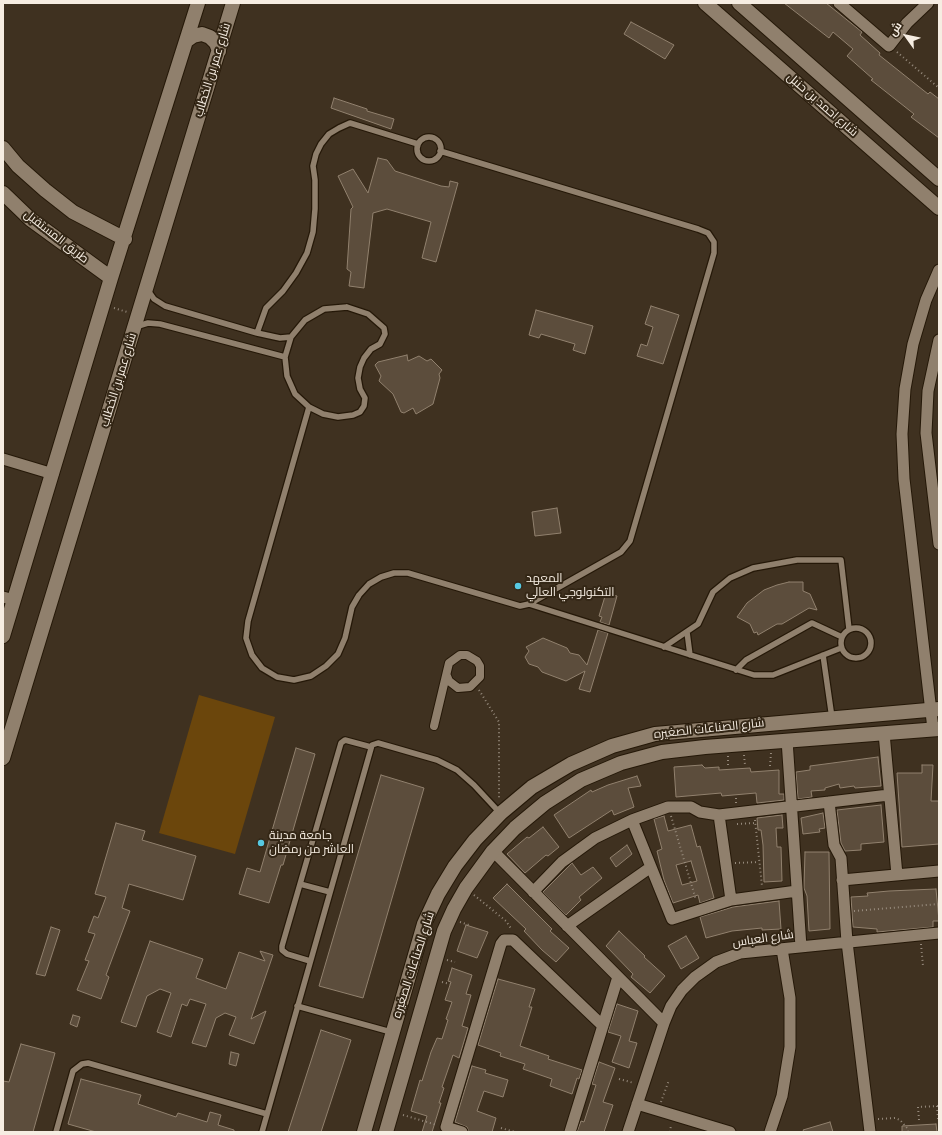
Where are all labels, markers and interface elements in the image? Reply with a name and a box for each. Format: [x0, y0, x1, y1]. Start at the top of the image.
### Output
north arrow [886, 16, 926, 56]
text: ش [886, 20, 905, 39]
street label: شارع عمر بن الخطاب [192, 21, 234, 119]
street label: شارع احمد بن حنبل [784, 70, 860, 140]
street label: طريق المستقبل [21, 207, 91, 267]
street label: شارع عمر بن الخطاب [98, 331, 140, 429]
place label: المعهد التكنولوجي العالي [526, 572, 614, 600]
marker: المعهد التكنولوجي العالي [513, 581, 523, 591]
street label: شارع الصناعات الصغيره [653, 716, 765, 742]
place label: جامعة مدينة العاشر من رمضان [269, 829, 354, 857]
marker: جامعة مدينة العاشر من رمضان [256, 838, 266, 848]
street label: شارع الصناعات الصغيره [390, 910, 438, 1020]
street label: شارع العباس [731, 928, 795, 950]

